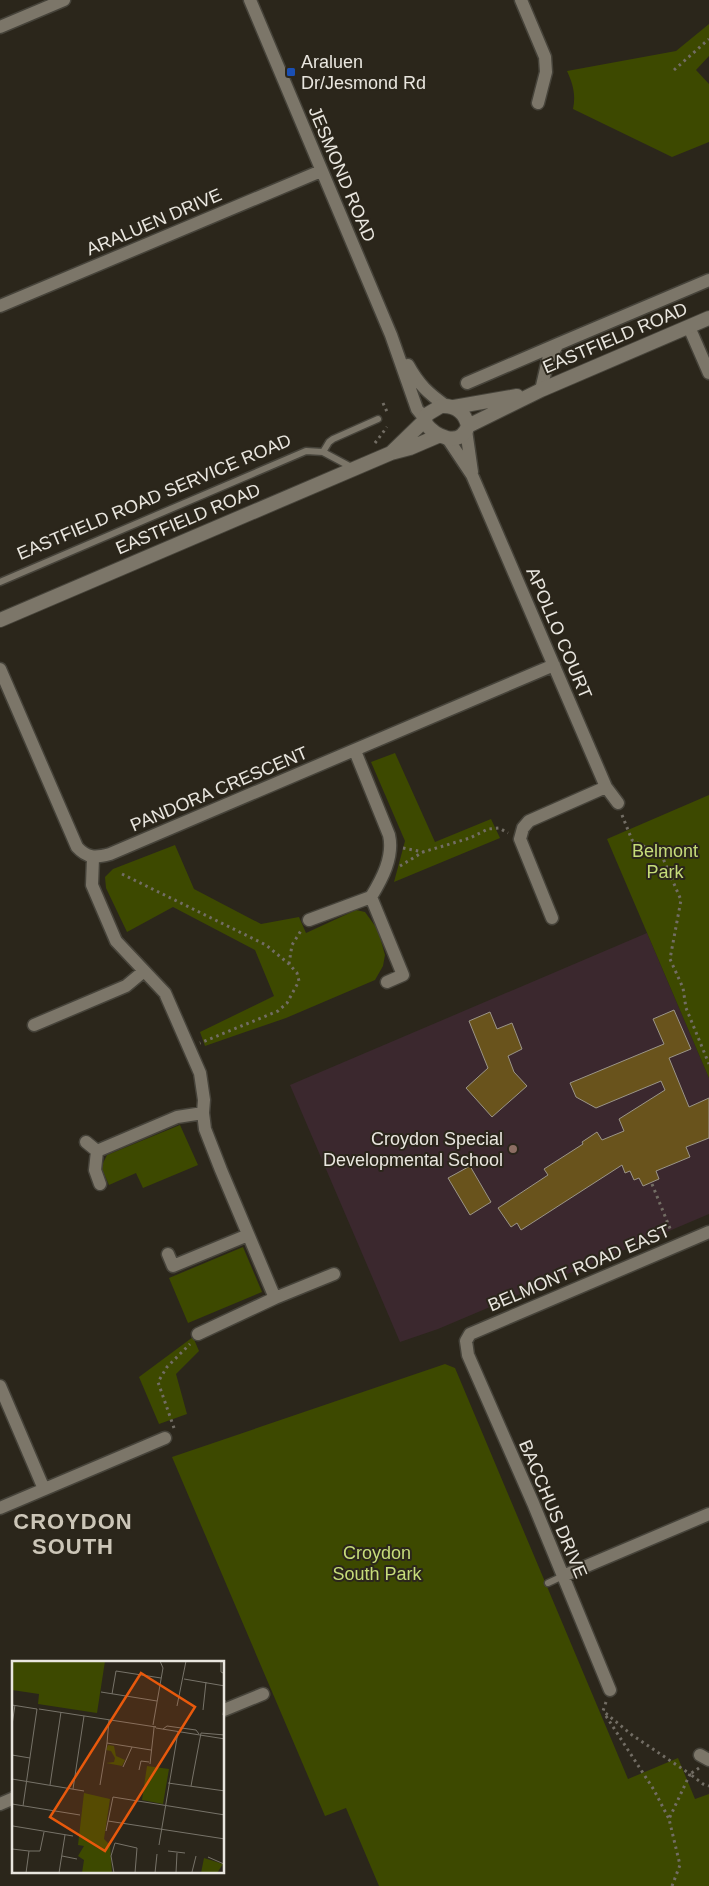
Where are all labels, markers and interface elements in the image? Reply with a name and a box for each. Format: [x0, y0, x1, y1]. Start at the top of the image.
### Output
place label: Araluen Dr/Jesmond Rd [301, 52, 426, 93]
marker: Araluen Dr/Jesmond Rd [285, 66, 297, 78]
street label: JESMOND ROAD [304, 103, 380, 245]
street label: ARALUEN DRIVE [83, 184, 225, 260]
street label: EASTFIELD ROAD [540, 299, 690, 377]
street label: EASTFIELD ROAD SERVICE ROAD [14, 429, 294, 565]
street label: EASTFIELD ROAD [112, 479, 264, 559]
street label: APOLLO COURT [522, 564, 596, 702]
street label: PANDORA CRESCENT [127, 743, 311, 835]
park label: Belmont Park [632, 841, 698, 882]
place label: Croydon Special Developmental School [323, 1129, 503, 1170]
marker: Croydon Special Developmental School [507, 1143, 519, 1155]
street label: BELMONT ROAD EAST [485, 1221, 673, 1315]
street label: BACCHUS DRIVE [515, 1437, 591, 1581]
district label: CROYDON SOUTH [13, 1509, 133, 1559]
park label: Croydon South Park [332, 1543, 423, 1584]
inset map [12, 1661, 225, 1874]

